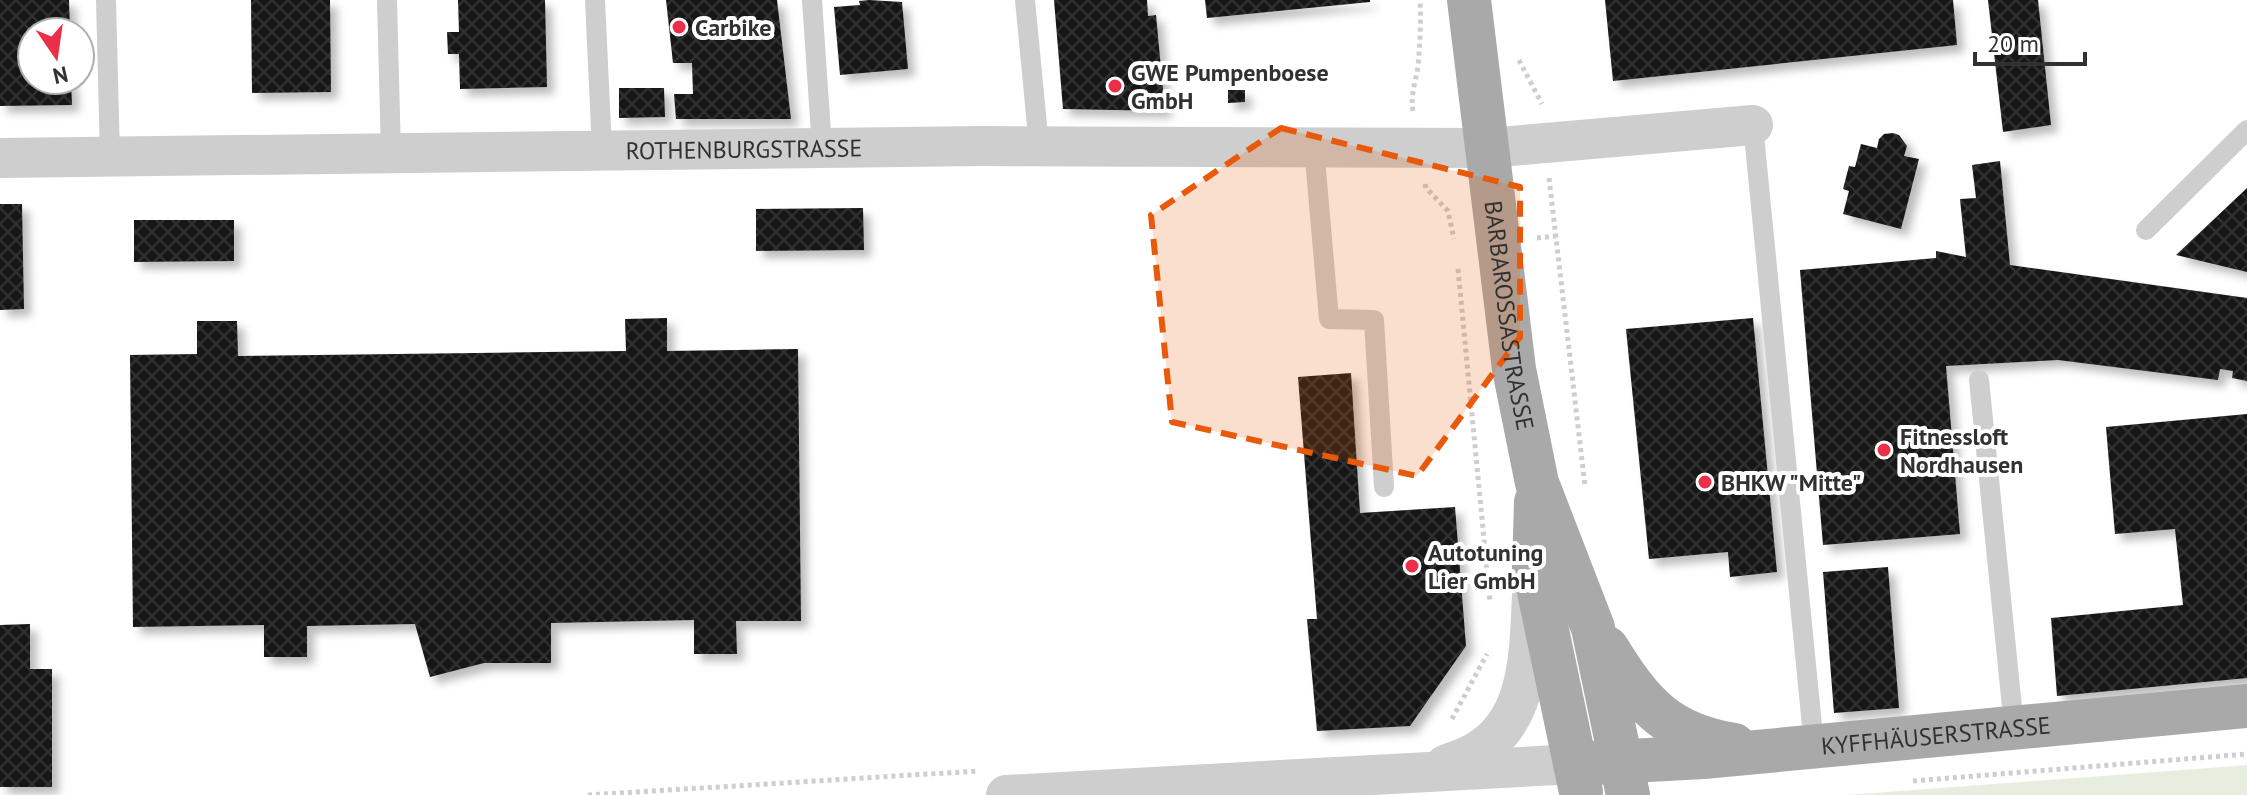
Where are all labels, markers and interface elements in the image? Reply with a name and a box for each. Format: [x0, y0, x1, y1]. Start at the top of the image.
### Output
place label: Carbike [695, 12, 772, 43]
north arrow [16, 16, 96, 96]
scale bar [1975, 16, 2085, 66]
marker: Carbike [670, 18, 688, 36]
text: 20 m [1987, 28, 2039, 59]
place label: GWE Pumpenboese GmbH [1131, 57, 1329, 116]
text: N [50, 60, 71, 91]
marker: GWE Pumpenboese GmbH [1106, 77, 1124, 95]
street label: ROTHENBURGSTRASSE [625, 132, 863, 166]
street label: BARBAROSSASTRASSE [1478, 199, 1541, 433]
place label: Fitnessloft Nordhausen [1900, 421, 2023, 480]
marker: Fitnessloft Nordhausen [1875, 441, 1893, 459]
place label: BHKW "Mitte" [1721, 467, 1861, 498]
marker: BHKW "Mitte" [1696, 473, 1714, 491]
place label: Autotuning Lier GmbH [1428, 537, 1543, 596]
marker: Autotuning Lier GmbH [1403, 557, 1421, 575]
street label: KYFFHÄUSERSTRASSE [1820, 709, 2052, 761]

